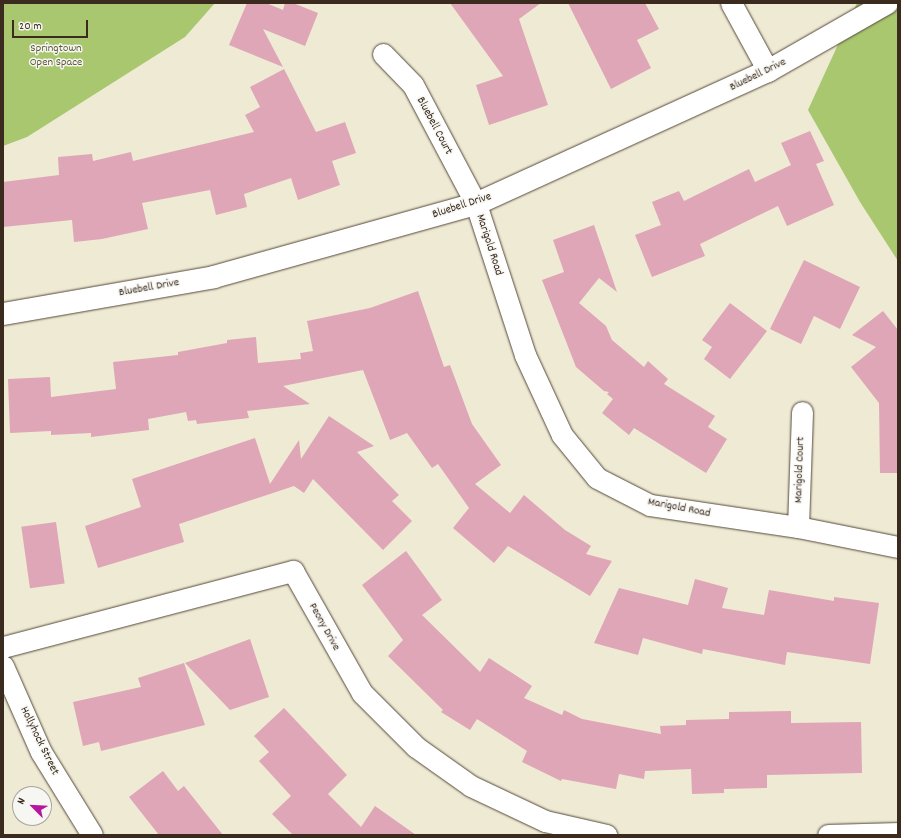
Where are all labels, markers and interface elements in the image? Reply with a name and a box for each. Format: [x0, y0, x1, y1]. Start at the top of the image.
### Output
scale bar [14, 12, 90, 38]
text: 20 m [19, 18, 42, 35]
park label: Springtown Open Space [30, 42, 82, 70]
street label: Bluebell Drive [727, 55, 789, 95]
street label: Bluebell Court [413, 95, 455, 157]
street label: Bluebell Drive [431, 190, 493, 222]
street label: Marigold Road [472, 213, 506, 277]
street label: Bluebell Drive [118, 276, 180, 300]
street label: Marigold Court [792, 437, 808, 503]
street label: Marigold Road [646, 495, 712, 521]
street label: Peony Drive [305, 601, 343, 653]
street label: Hollyhock Street [16, 704, 62, 778]
north arrow [12, 786, 52, 826]
text: N [14, 796, 30, 807]

